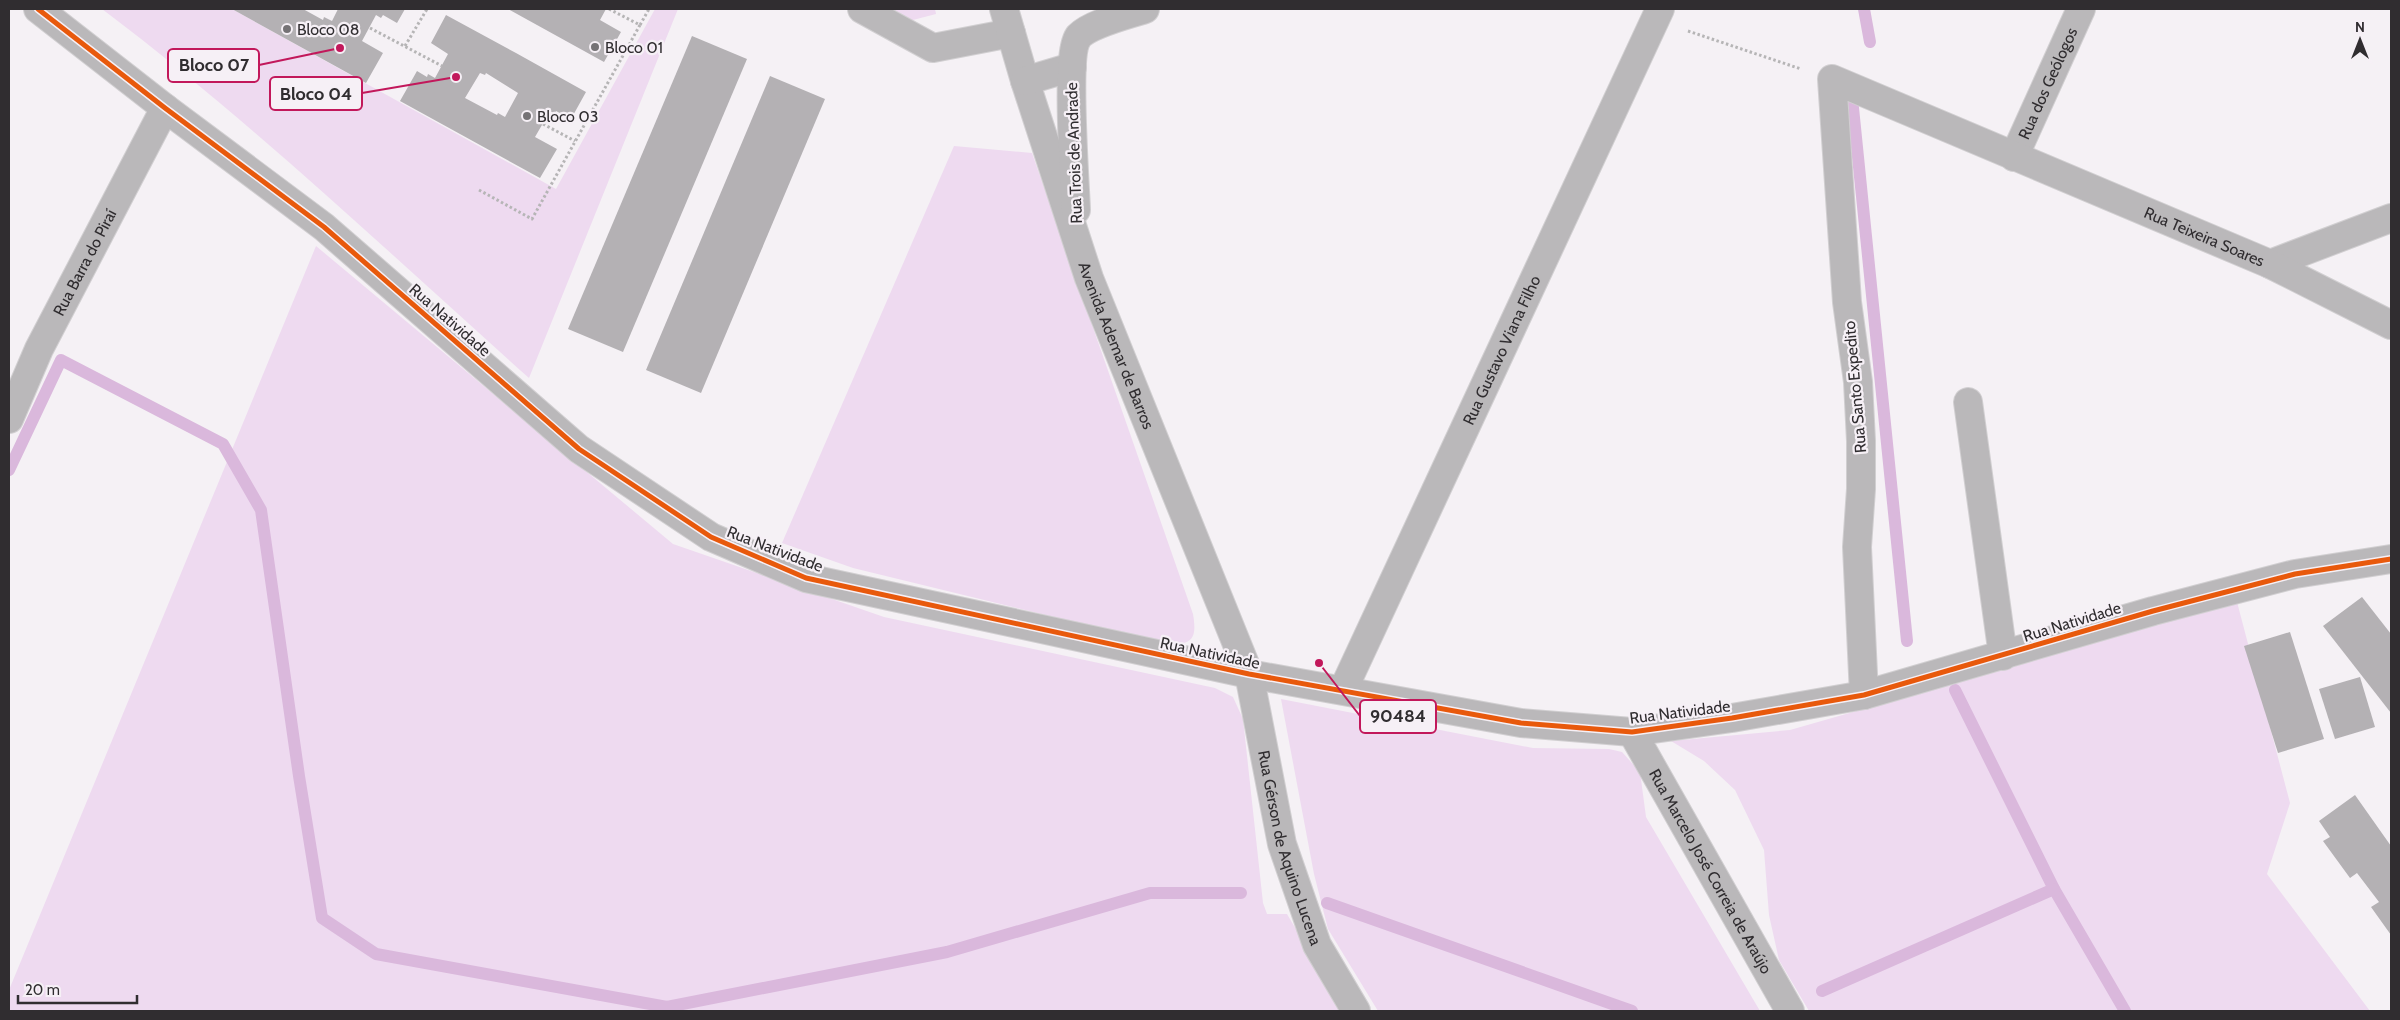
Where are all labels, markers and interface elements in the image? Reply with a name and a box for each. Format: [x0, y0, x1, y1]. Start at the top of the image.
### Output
north arrow [2335, 15, 2385, 65]
text: N [2355, 18, 2365, 36]
place label: Bloco 08 [297, 20, 359, 39]
marker: Bloco 08 [281, 23, 293, 35]
street label: Rua dos Geólogos [2014, 24, 2081, 142]
place label: Bloco 01 [605, 38, 663, 57]
marker: Bloco 01 [589, 41, 601, 53]
callout: Bloco 07 [168, 49, 259, 82]
text: Bloco 07 [179, 54, 250, 76]
callout: Bloco 04 [270, 77, 362, 110]
street label: Rua Trois de Andrade [1062, 82, 1086, 224]
text: Bloco 04 [280, 83, 352, 105]
place label: Bloco 03 [537, 107, 598, 126]
marker: Bloco 03 [521, 110, 533, 122]
street label: Rua Teixeira Soares [2142, 203, 2268, 270]
street label: Rua Barra do Piraí [49, 205, 120, 319]
street label: Avenida Ademar de Barros [1075, 260, 1159, 432]
street label: Rua Gustavo Viana Filho [1458, 272, 1544, 428]
street label: Rua Natividade [405, 280, 495, 360]
street label: Rua Santo Expedito [1840, 320, 1870, 454]
street label: Rua Natividade [724, 522, 826, 576]
street label: Rua Natividade [2021, 598, 2123, 646]
street label: Rua Natividade [1158, 633, 1262, 673]
street label: Rua Natividade [1629, 696, 1731, 728]
callout: 90484 [1360, 700, 1436, 733]
text: 90484 [1370, 705, 1426, 727]
street label: Rua Gérson de Aquino Lucena [1255, 749, 1326, 948]
street label: Rua Marcelo José Correia de Araújo [1645, 765, 1776, 977]
scale bar [18, 972, 136, 1004]
text: 20 m [25, 981, 60, 999]

